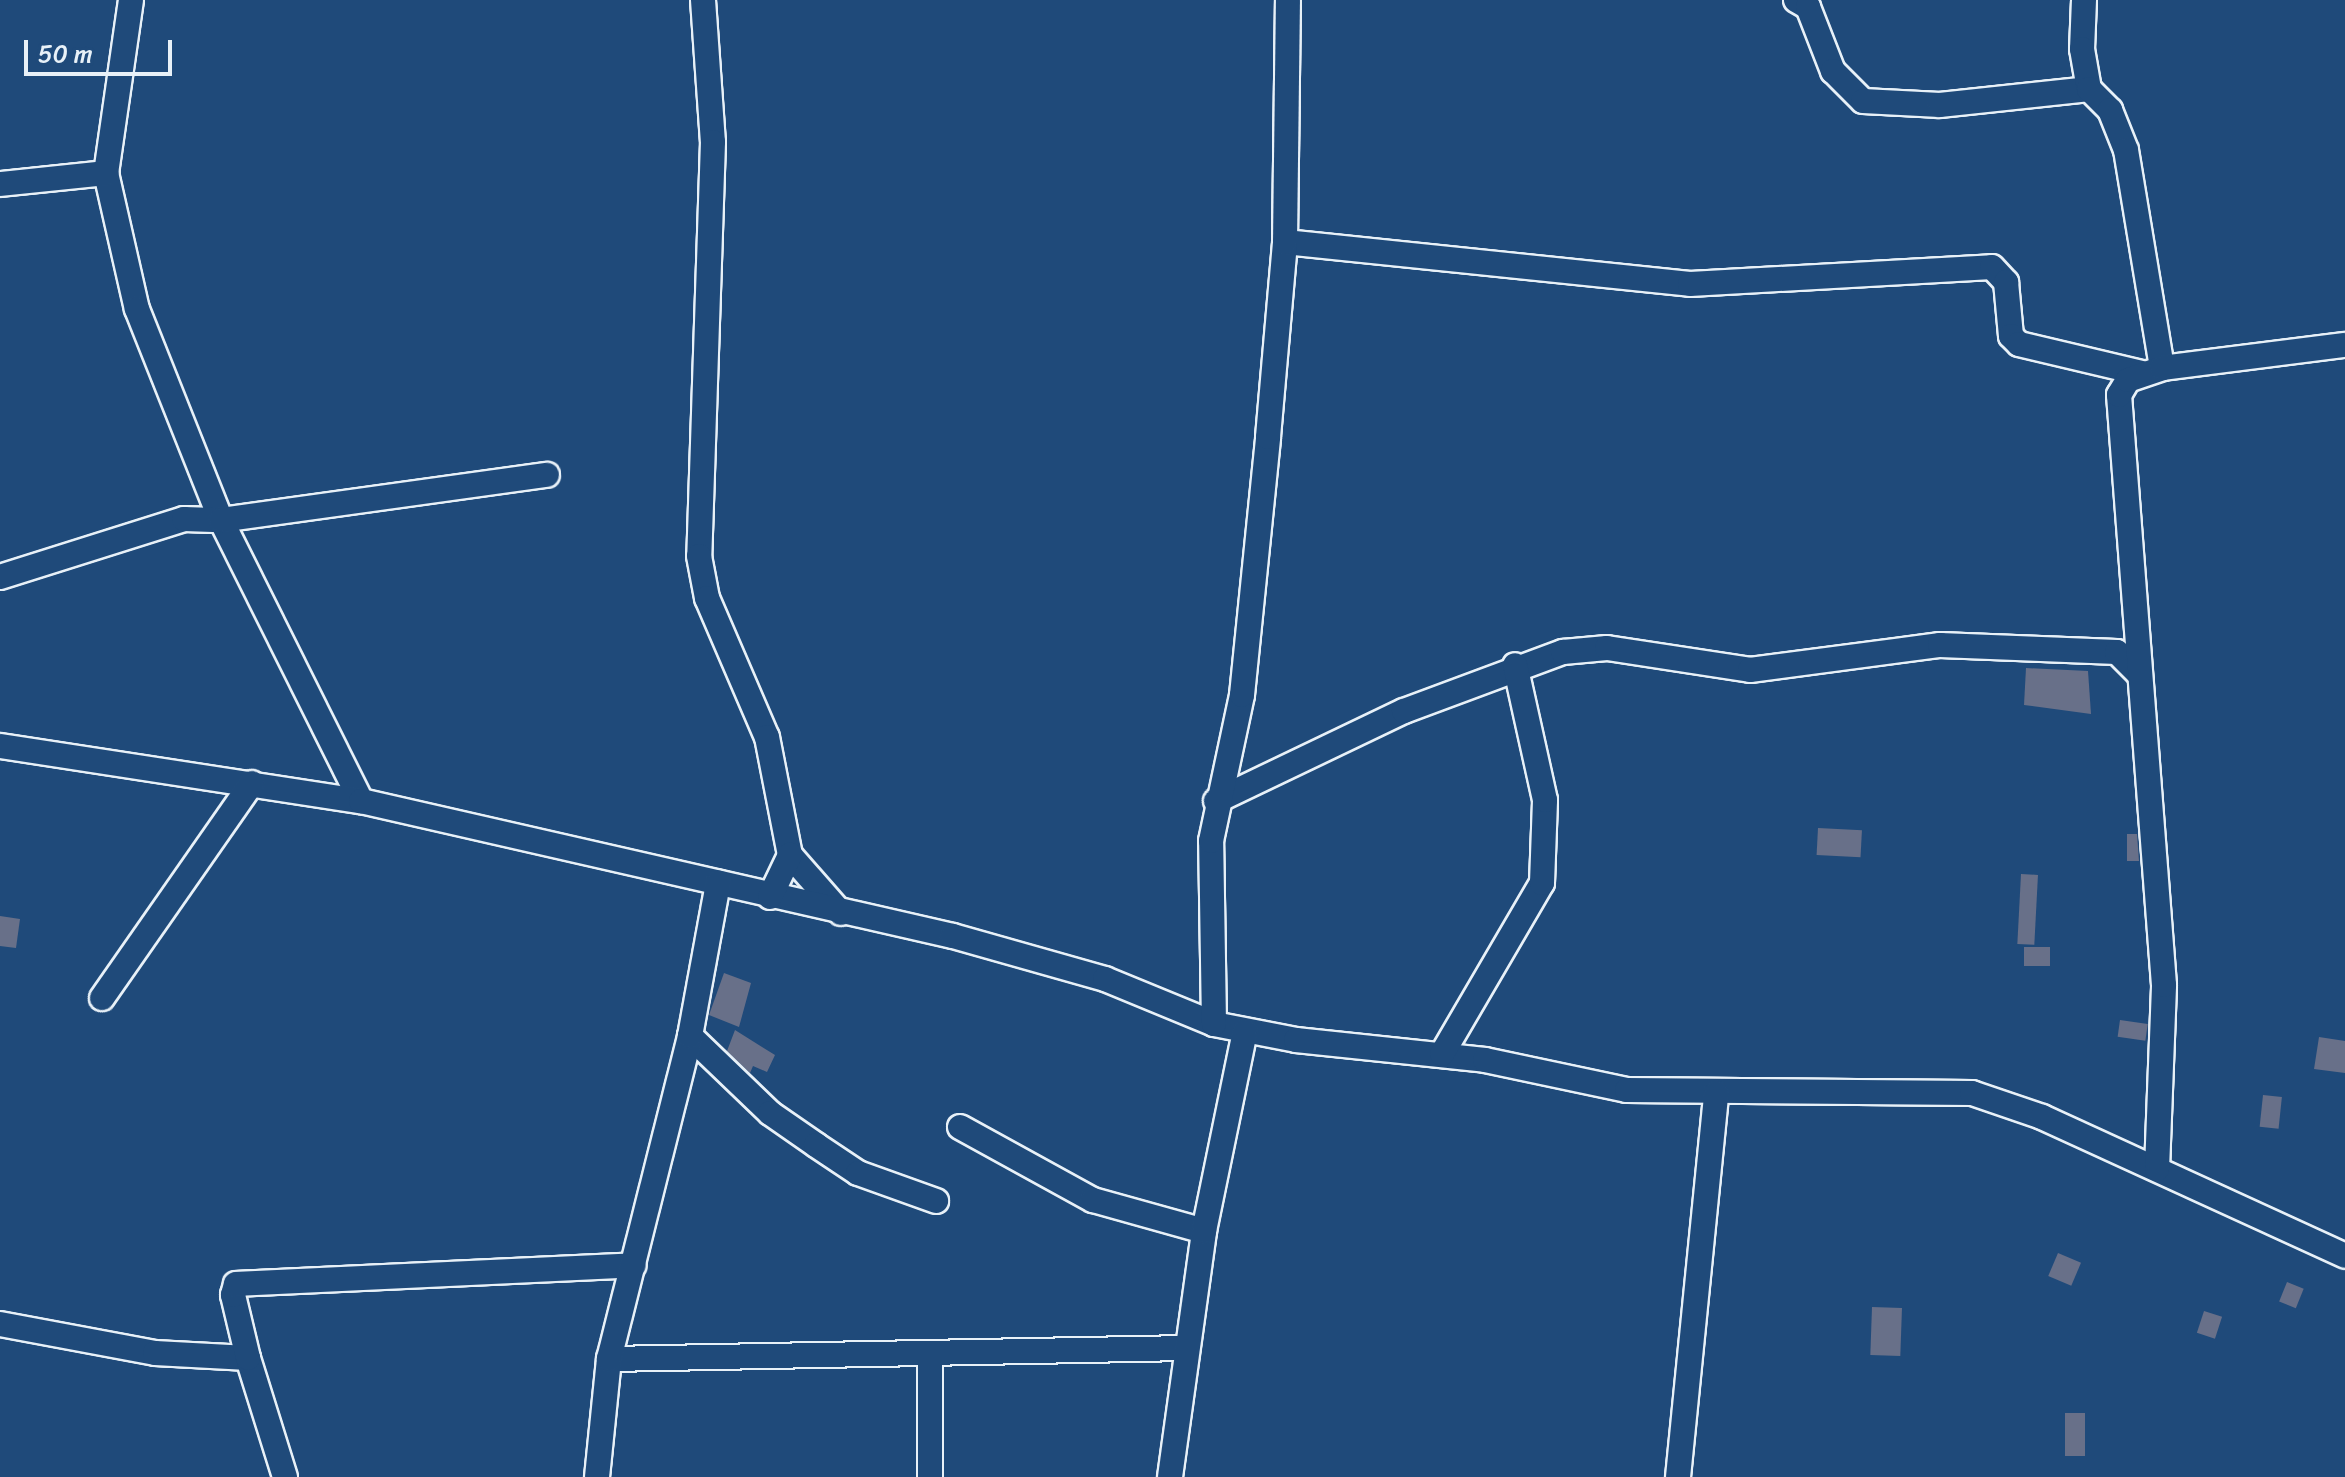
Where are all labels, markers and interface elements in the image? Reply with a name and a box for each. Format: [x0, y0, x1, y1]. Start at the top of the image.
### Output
scale bar [28, 24, 176, 74]
text: 50 m [38, 33, 93, 75]

